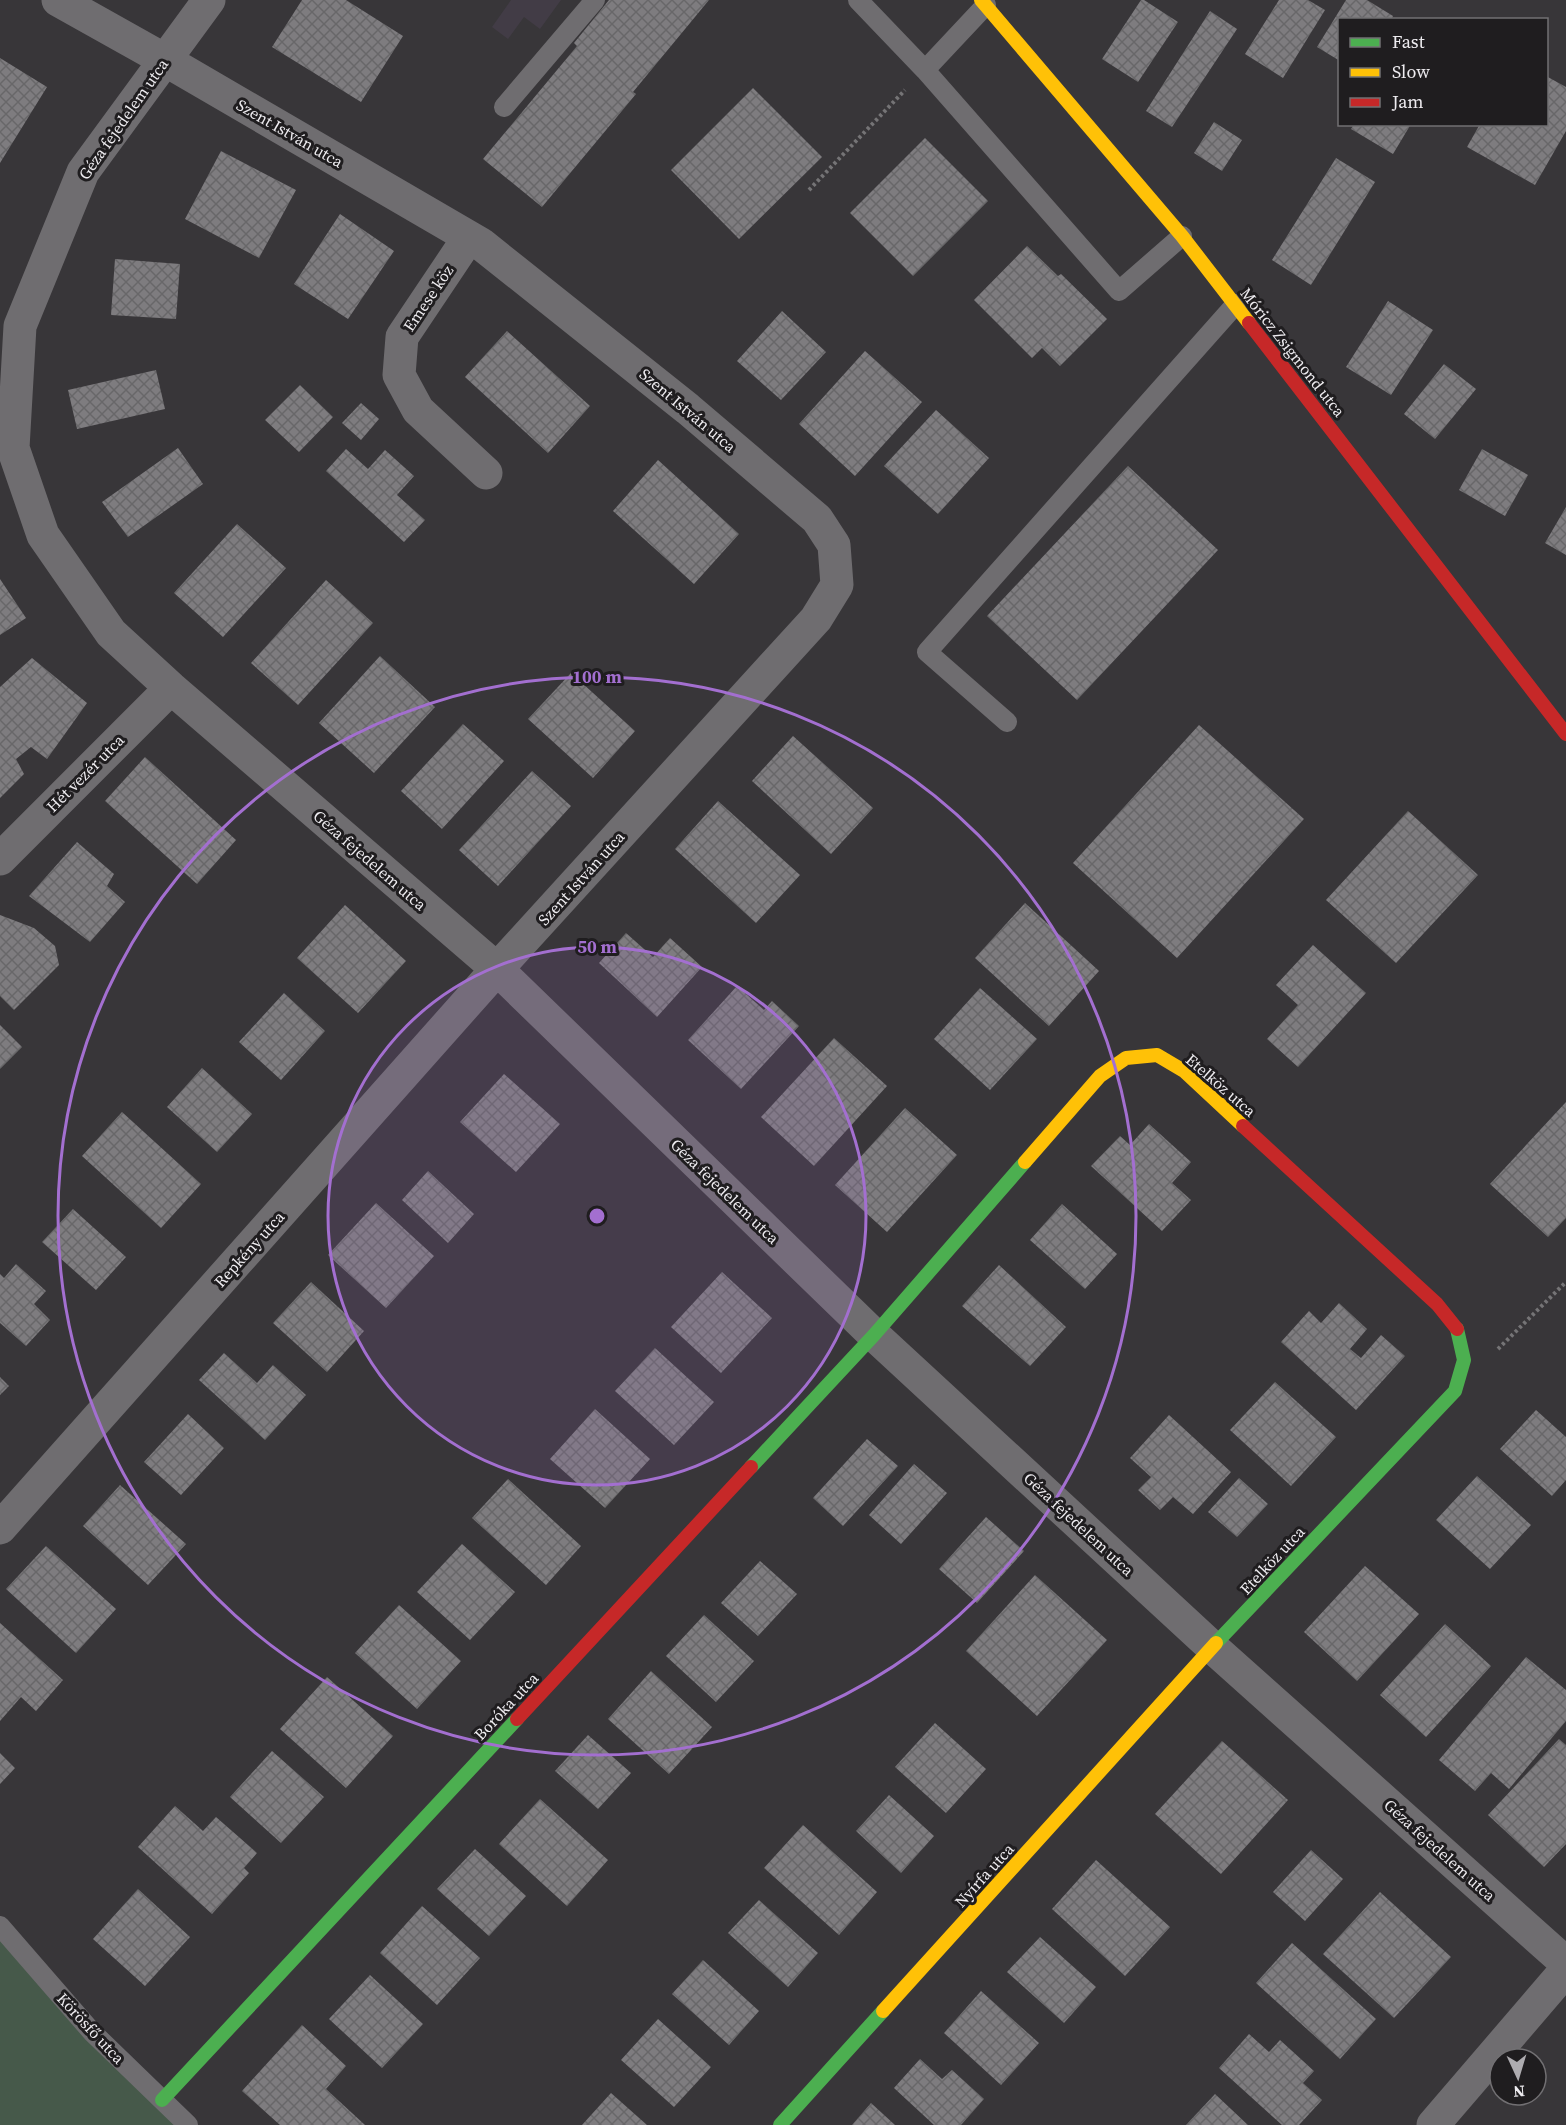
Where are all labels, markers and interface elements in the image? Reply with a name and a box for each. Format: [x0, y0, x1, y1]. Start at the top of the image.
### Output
legend [1338, 18, 1548, 126]
text: Fast [1392, 29, 1425, 54]
street label: Géza fejedelem utca [73, 53, 174, 184]
text: Slow [1392, 59, 1430, 84]
text: Jam [1391, 89, 1424, 114]
street label: Szent István utca [233, 93, 348, 173]
street label: Emese köz [398, 261, 458, 335]
street label: Móricz Zsigmond utca [1236, 283, 1351, 422]
street label: Szent István utca [635, 363, 742, 458]
text: 100 m [572, 664, 622, 689]
street label: Hét vezér utca [41, 729, 129, 817]
street label: Géza fejedelem utca [309, 805, 432, 916]
street label: Szent István utca [533, 825, 630, 930]
text: 50 m [577, 934, 617, 959]
street label: Etelköz utca [1181, 1048, 1261, 1122]
street label: Géza fejedelem utca [666, 1133, 785, 1249]
street label: Repkény utca [209, 1205, 290, 1292]
centre of rings [587, 1206, 607, 1226]
street label: Géza fejedelem utca [1019, 1467, 1139, 1581]
street label: Etelköz utca [1235, 1520, 1310, 1599]
street label: Boróka utca [469, 1667, 544, 1745]
street label: Géza fejedelem utca [1379, 1794, 1501, 1907]
street label: Nyírfa utca [949, 1838, 1019, 1912]
street label: Körösfő utca [52, 1988, 130, 2069]
north arrow [1488, 2047, 1548, 2107]
text: N [1512, 2081, 1526, 2103]

